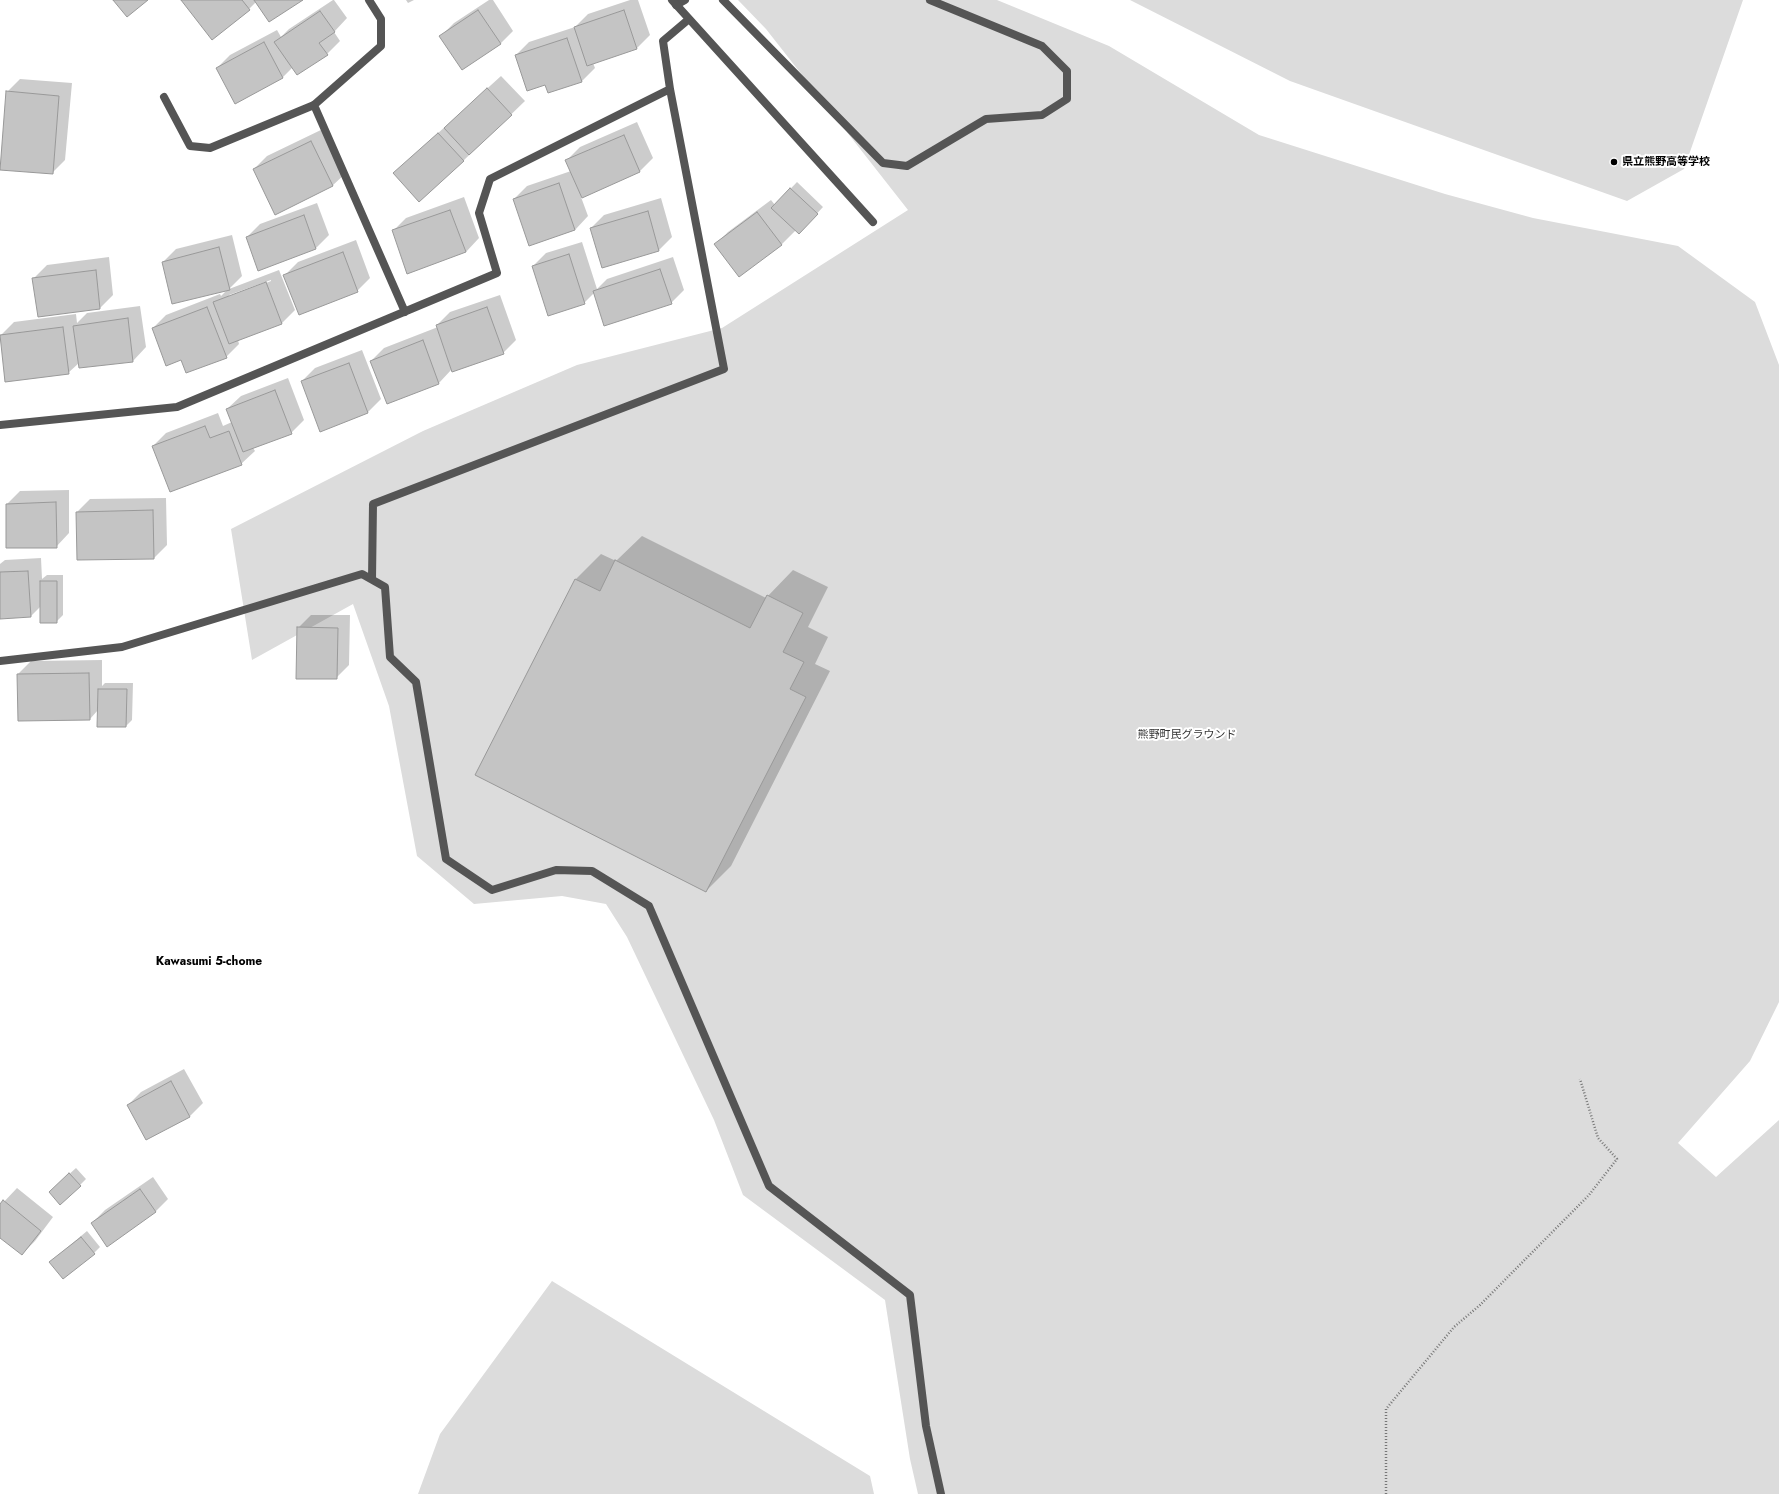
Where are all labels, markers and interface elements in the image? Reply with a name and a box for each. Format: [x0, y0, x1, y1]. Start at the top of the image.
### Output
place label: 県立熊野高等学校 [1622, 155, 1710, 169]
marker: 県立熊野高等学校 [1609, 157, 1619, 167]
park label: 熊野町民グラウンド [1138, 728, 1236, 742]
district label: Kawasumi 5-chome [156, 955, 262, 969]

